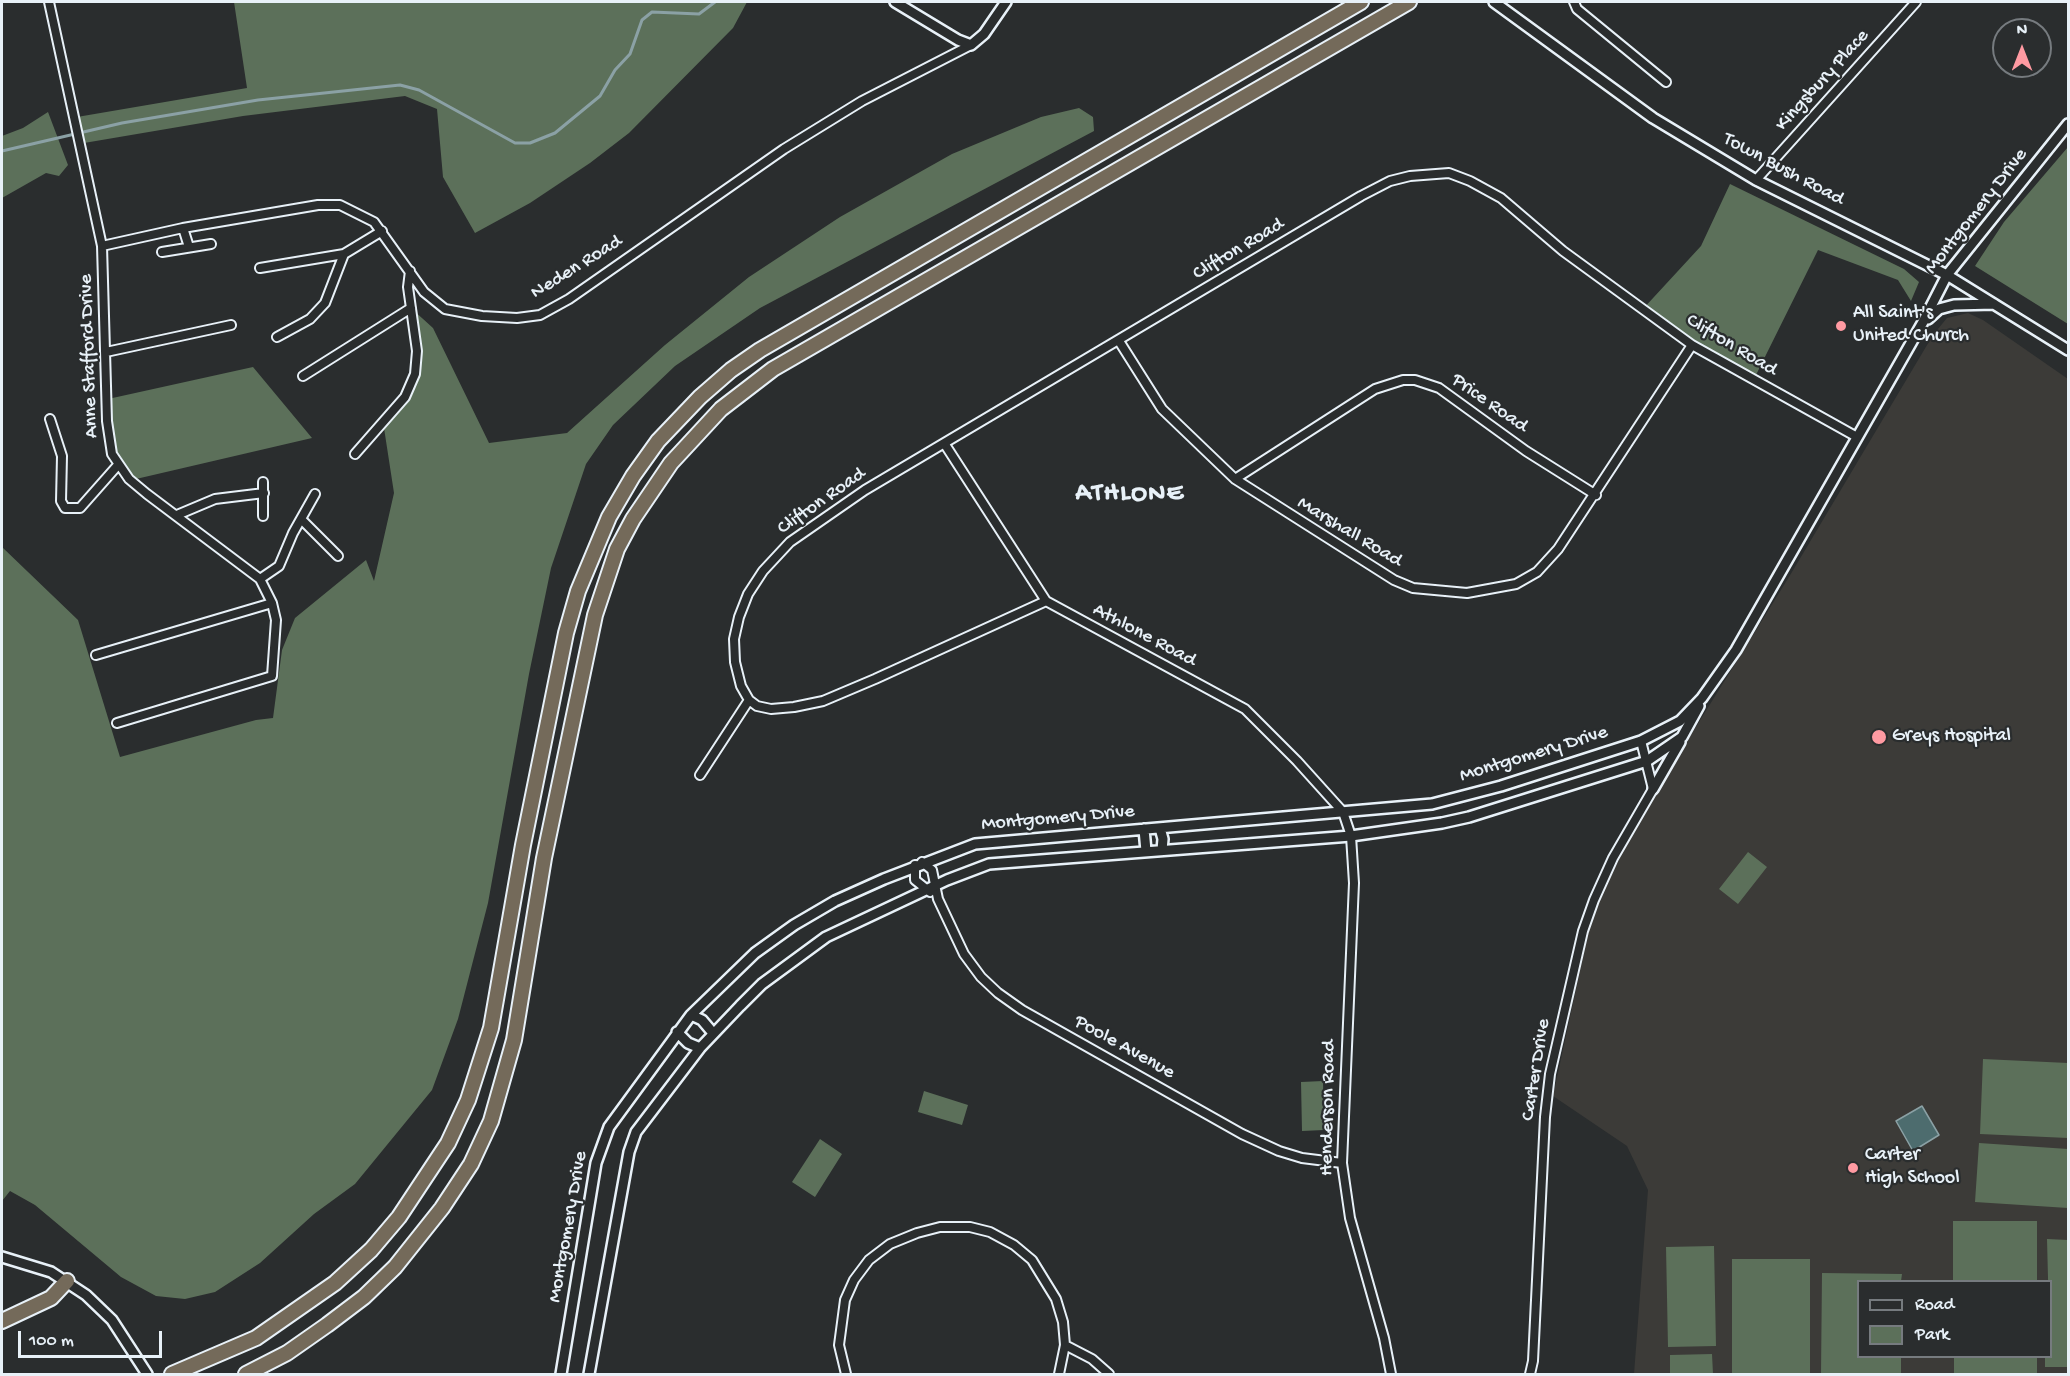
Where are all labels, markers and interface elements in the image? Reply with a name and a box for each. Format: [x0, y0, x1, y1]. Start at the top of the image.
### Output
north arrow [1992, 18, 2052, 78]
text: N [2017, 22, 2027, 41]
street label: Kingsbury Place [1771, 25, 1875, 137]
street label: Town Bush Road [1718, 128, 1848, 212]
street label: Montgomery Drive [1920, 144, 2034, 280]
street label: Clifton Road [1189, 213, 1289, 287]
street label: Neden Road [527, 230, 627, 306]
street label: Anne Stafford Drive [75, 274, 105, 438]
place label: All Saint's United Church [1853, 302, 1969, 349]
street label: Clifton Road [1681, 309, 1781, 383]
marker: All Saint's United Church [1834, 319, 1848, 333]
street label: Price Road [1446, 369, 1532, 439]
street label: Clifton Road [773, 463, 871, 541]
district label: ATHLONE [1075, 479, 1185, 511]
street label: Marshall Road [1292, 492, 1406, 574]
street label: Athlone Road [1088, 599, 1200, 673]
street label: Montgomery Drive [1457, 721, 1611, 789]
place label: Greys Hospital [1892, 725, 2011, 749]
marker: Greys Hospital [1870, 728, 1888, 746]
street label: Montgomery Drive [981, 800, 1135, 838]
street label: Poole Avenue [1069, 1010, 1179, 1086]
street label: Carter Drive [1517, 1017, 1557, 1123]
street label: Henderson Road [1316, 1040, 1342, 1176]
place label: Carter High School [1865, 1144, 1960, 1191]
street label: Montgomery Drive [544, 1149, 594, 1305]
marker: Carter High School [1846, 1161, 1860, 1175]
legend [1857, 1280, 2052, 1358]
text: Road [1915, 1295, 1954, 1316]
scale bar [21, 1319, 165, 1357]
text: Park [1915, 1325, 1949, 1346]
text: 100 m [29, 1331, 74, 1352]

